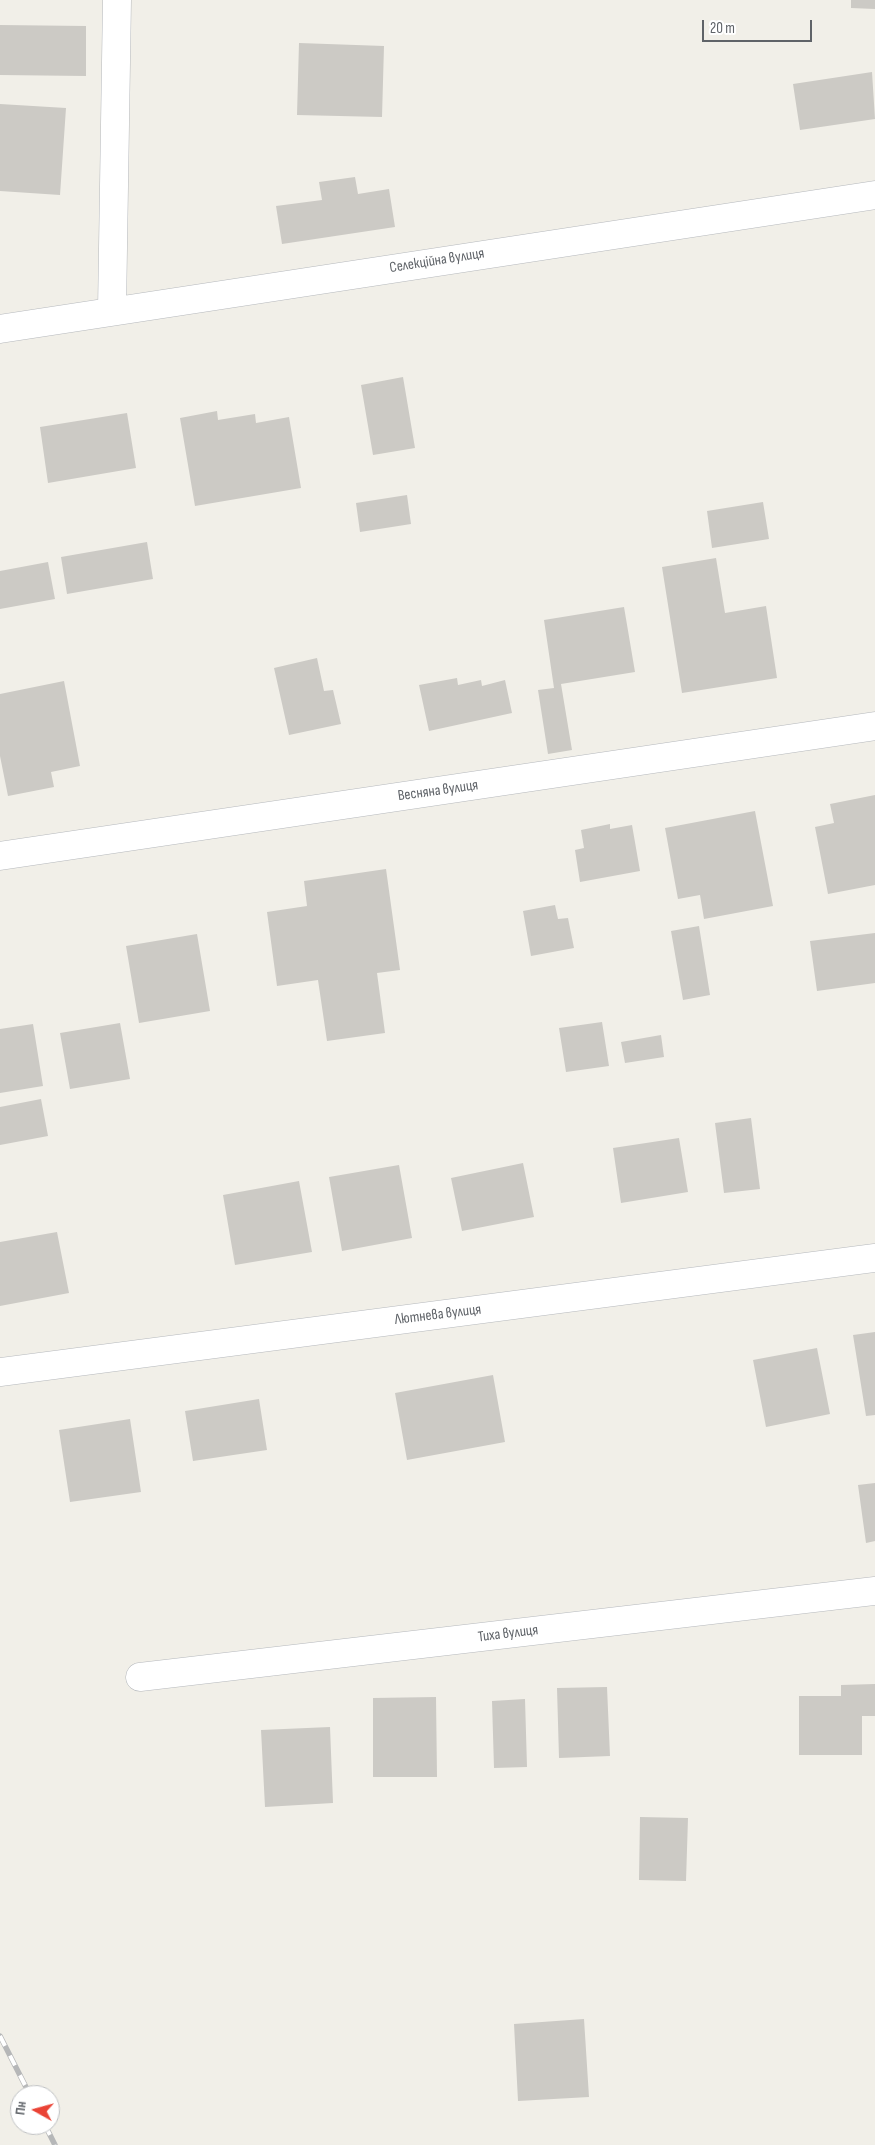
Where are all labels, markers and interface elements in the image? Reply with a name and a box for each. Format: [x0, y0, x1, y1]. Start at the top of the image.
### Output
scale bar [705, 10, 815, 42]
text: 20 m [710, 19, 735, 38]
street label: Селекційна вулиця [388, 245, 486, 277]
street label: Весняна вулиця [397, 776, 479, 806]
street label: Лютнева вулиця [394, 1301, 482, 1329]
street label: Тиха вулиця [477, 1621, 539, 1647]
north arrow [10, 2085, 60, 2135]
text: Пн [11, 2100, 30, 2116]

